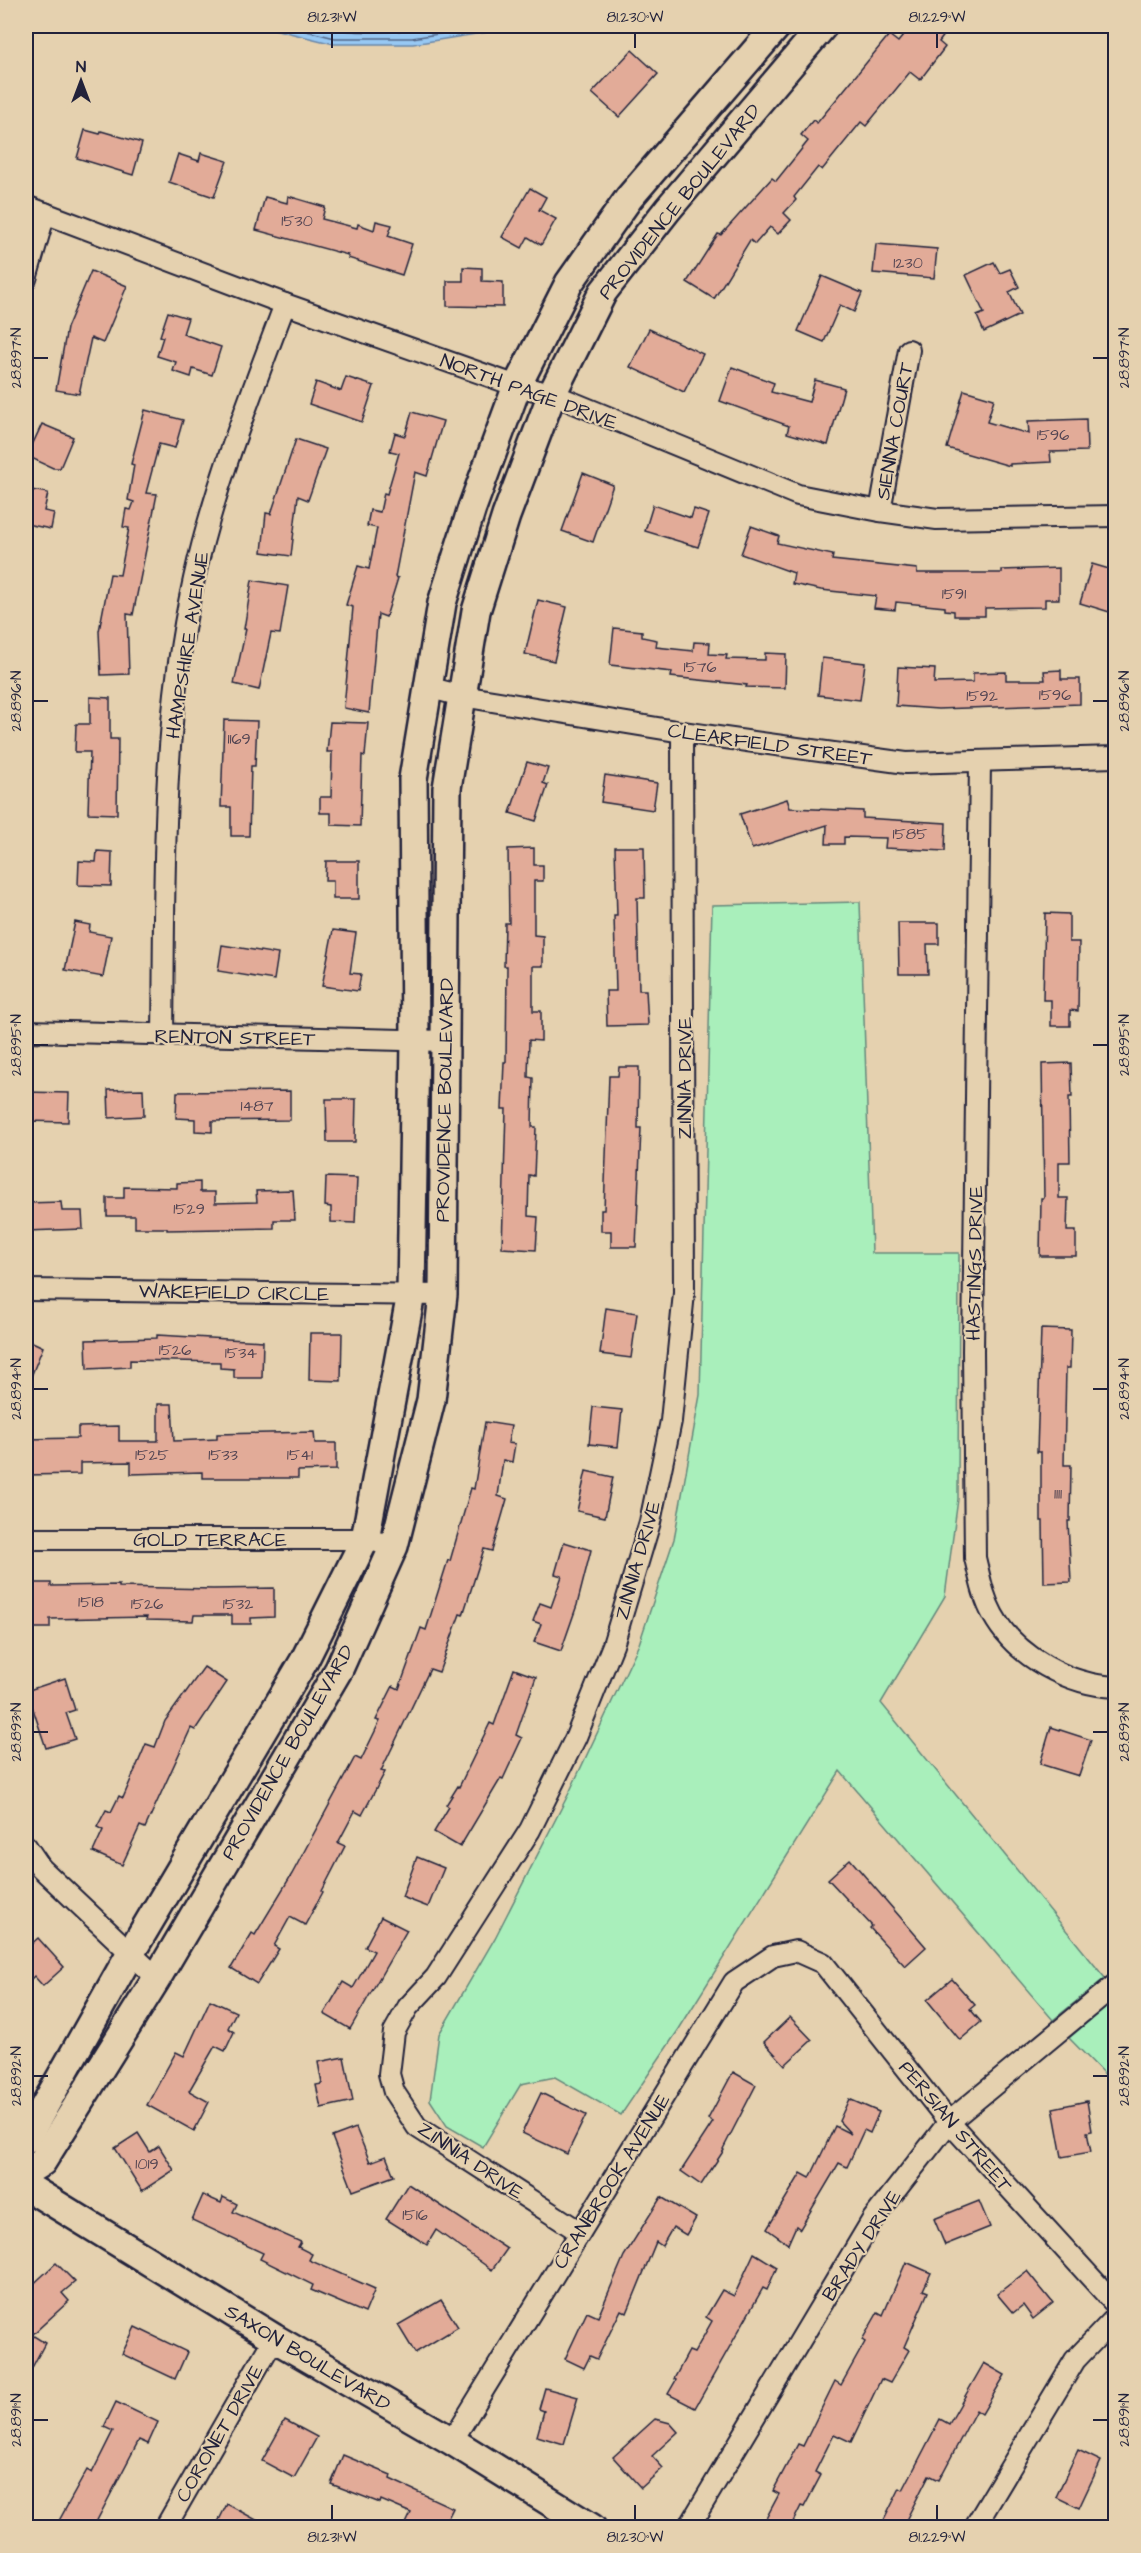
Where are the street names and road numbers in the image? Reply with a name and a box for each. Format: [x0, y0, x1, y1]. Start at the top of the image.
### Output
street label: PROVIDENCE BOULEVARD [592, 98, 768, 305]
street label: NORTH PAGE DRIVE [436, 347, 621, 437]
street label: SIENNA COURT [869, 360, 921, 502]
street label: HAMPSHIRE AVENUE [159, 549, 217, 741]
street label: CLEARFIELD STREET [666, 717, 874, 773]
street label: PROVIDENCE BOULEVARD [429, 978, 461, 1222]
street label: ZINNIA DRIVE [671, 1017, 699, 1139]
street label: RENTON STREET [154, 1023, 316, 1053]
street label: HASTINGS DRIVE [960, 1185, 990, 1341]
street label: WAKEFIELD CIRCLE [139, 1277, 330, 1309]
street label: ZINNIA DRIVE [608, 1497, 668, 1623]
street label: GOLD TERRACE [133, 1526, 287, 1554]
street label: PROVIDENCE BOULEVARD [215, 1640, 361, 1865]
street label: PERSIAN STREET [892, 2055, 1019, 2199]
street label: CRANBROOK AVENUE [546, 2088, 677, 2275]
street label: ZINNIA DRIVE [412, 2115, 529, 2207]
street label: BRADY DRIVE [815, 2184, 908, 2307]
street label: SAXON BOULEVARD [219, 2297, 396, 2418]
street label: CORONET DRIVE [169, 2359, 271, 2507]

